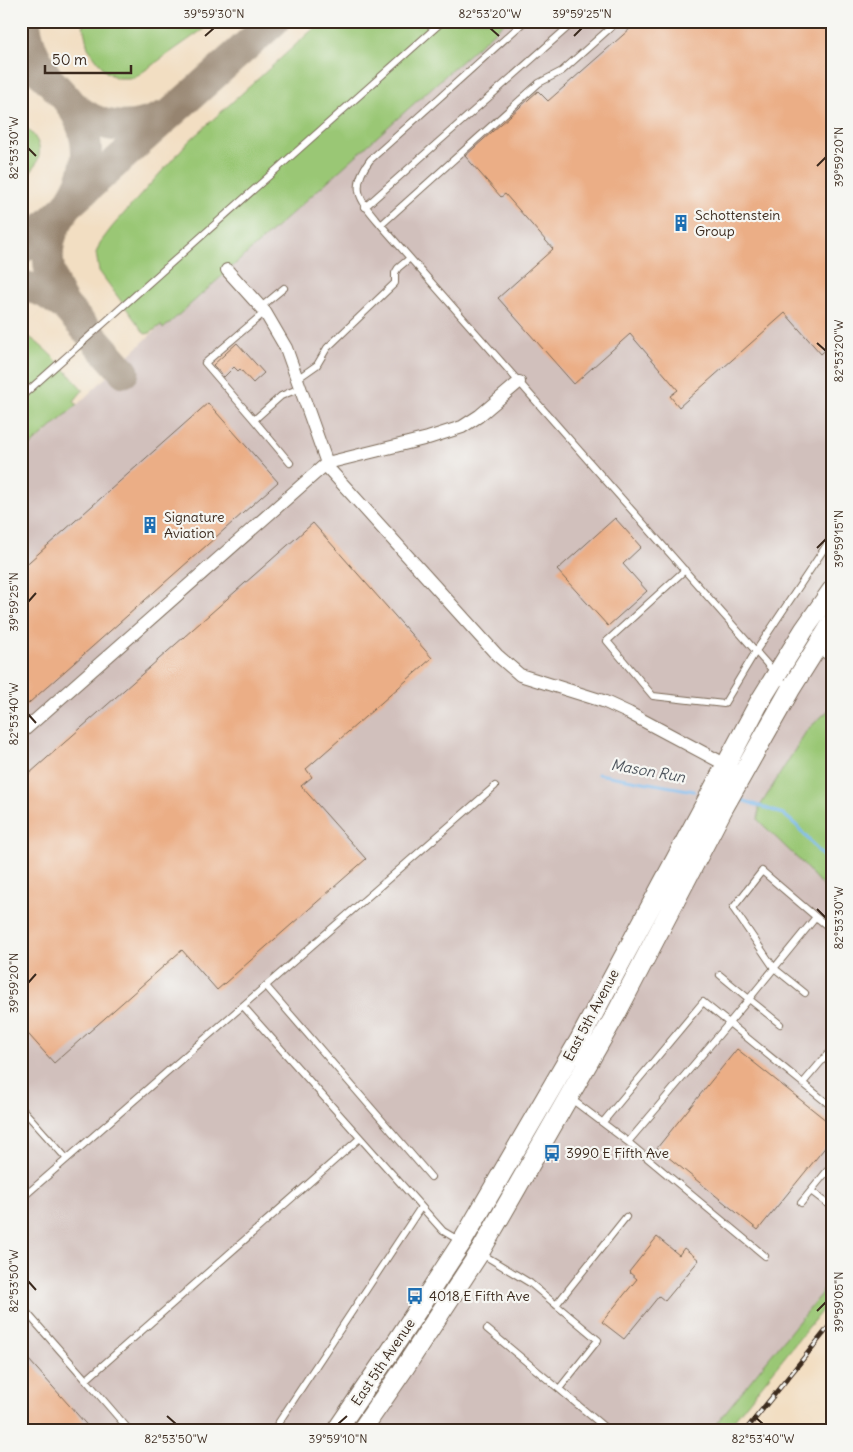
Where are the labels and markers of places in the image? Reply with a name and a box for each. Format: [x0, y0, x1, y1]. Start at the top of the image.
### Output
place label: Schottenstein Group [695, 206, 780, 240]
building icon: Schottenstein Group [671, 213, 691, 233]
place label: Signature Aviation [164, 508, 225, 542]
building icon: Signature Aviation [140, 515, 160, 535]
bus stop icon: 3990 E Fifth Ave [542, 1143, 562, 1163]
place label: 3990 E Fifth Ave [566, 1144, 669, 1162]
bus stop icon: 4018 E Fifth Ave [405, 1286, 425, 1306]
place label: 4018 E Fifth Ave [429, 1287, 530, 1305]

